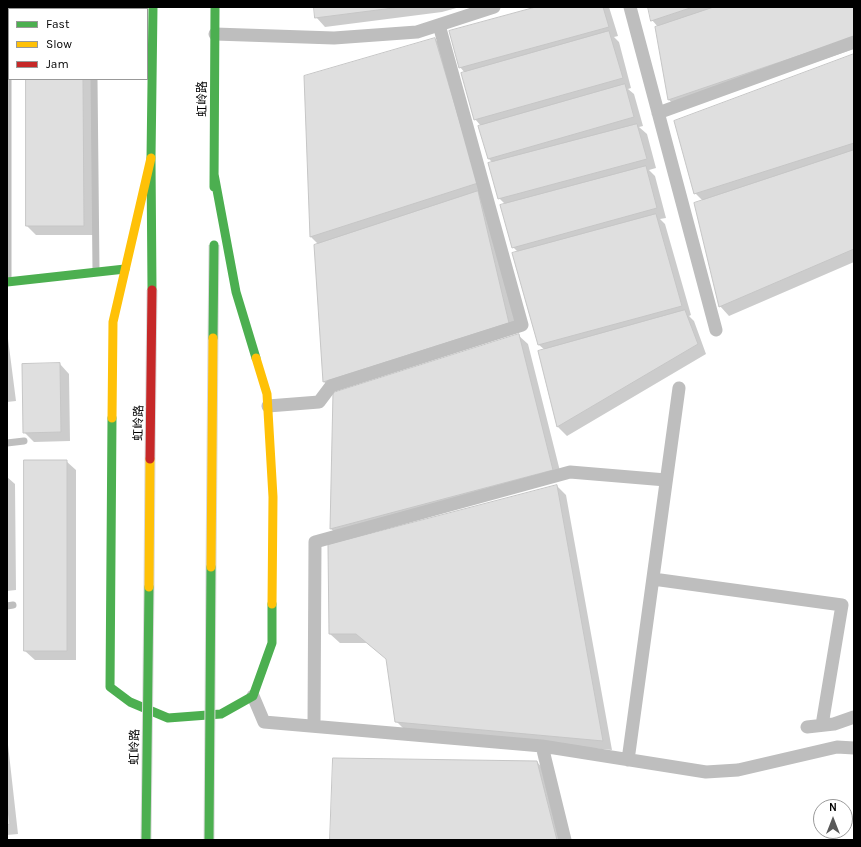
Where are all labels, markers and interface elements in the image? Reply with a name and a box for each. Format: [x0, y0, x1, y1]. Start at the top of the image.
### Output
legend [8, 8, 148, 80]
text: Fast [46, 17, 69, 31]
text: Slow [46, 37, 72, 51]
text: Jam [46, 57, 69, 71]
street label: 虹岭路 [196, 81, 210, 117]
street label: 虹岭路 [131, 405, 147, 441]
street label: 虹岭路 [127, 729, 143, 765]
north arrow [813, 799, 853, 839]
text: N [829, 801, 837, 814]

